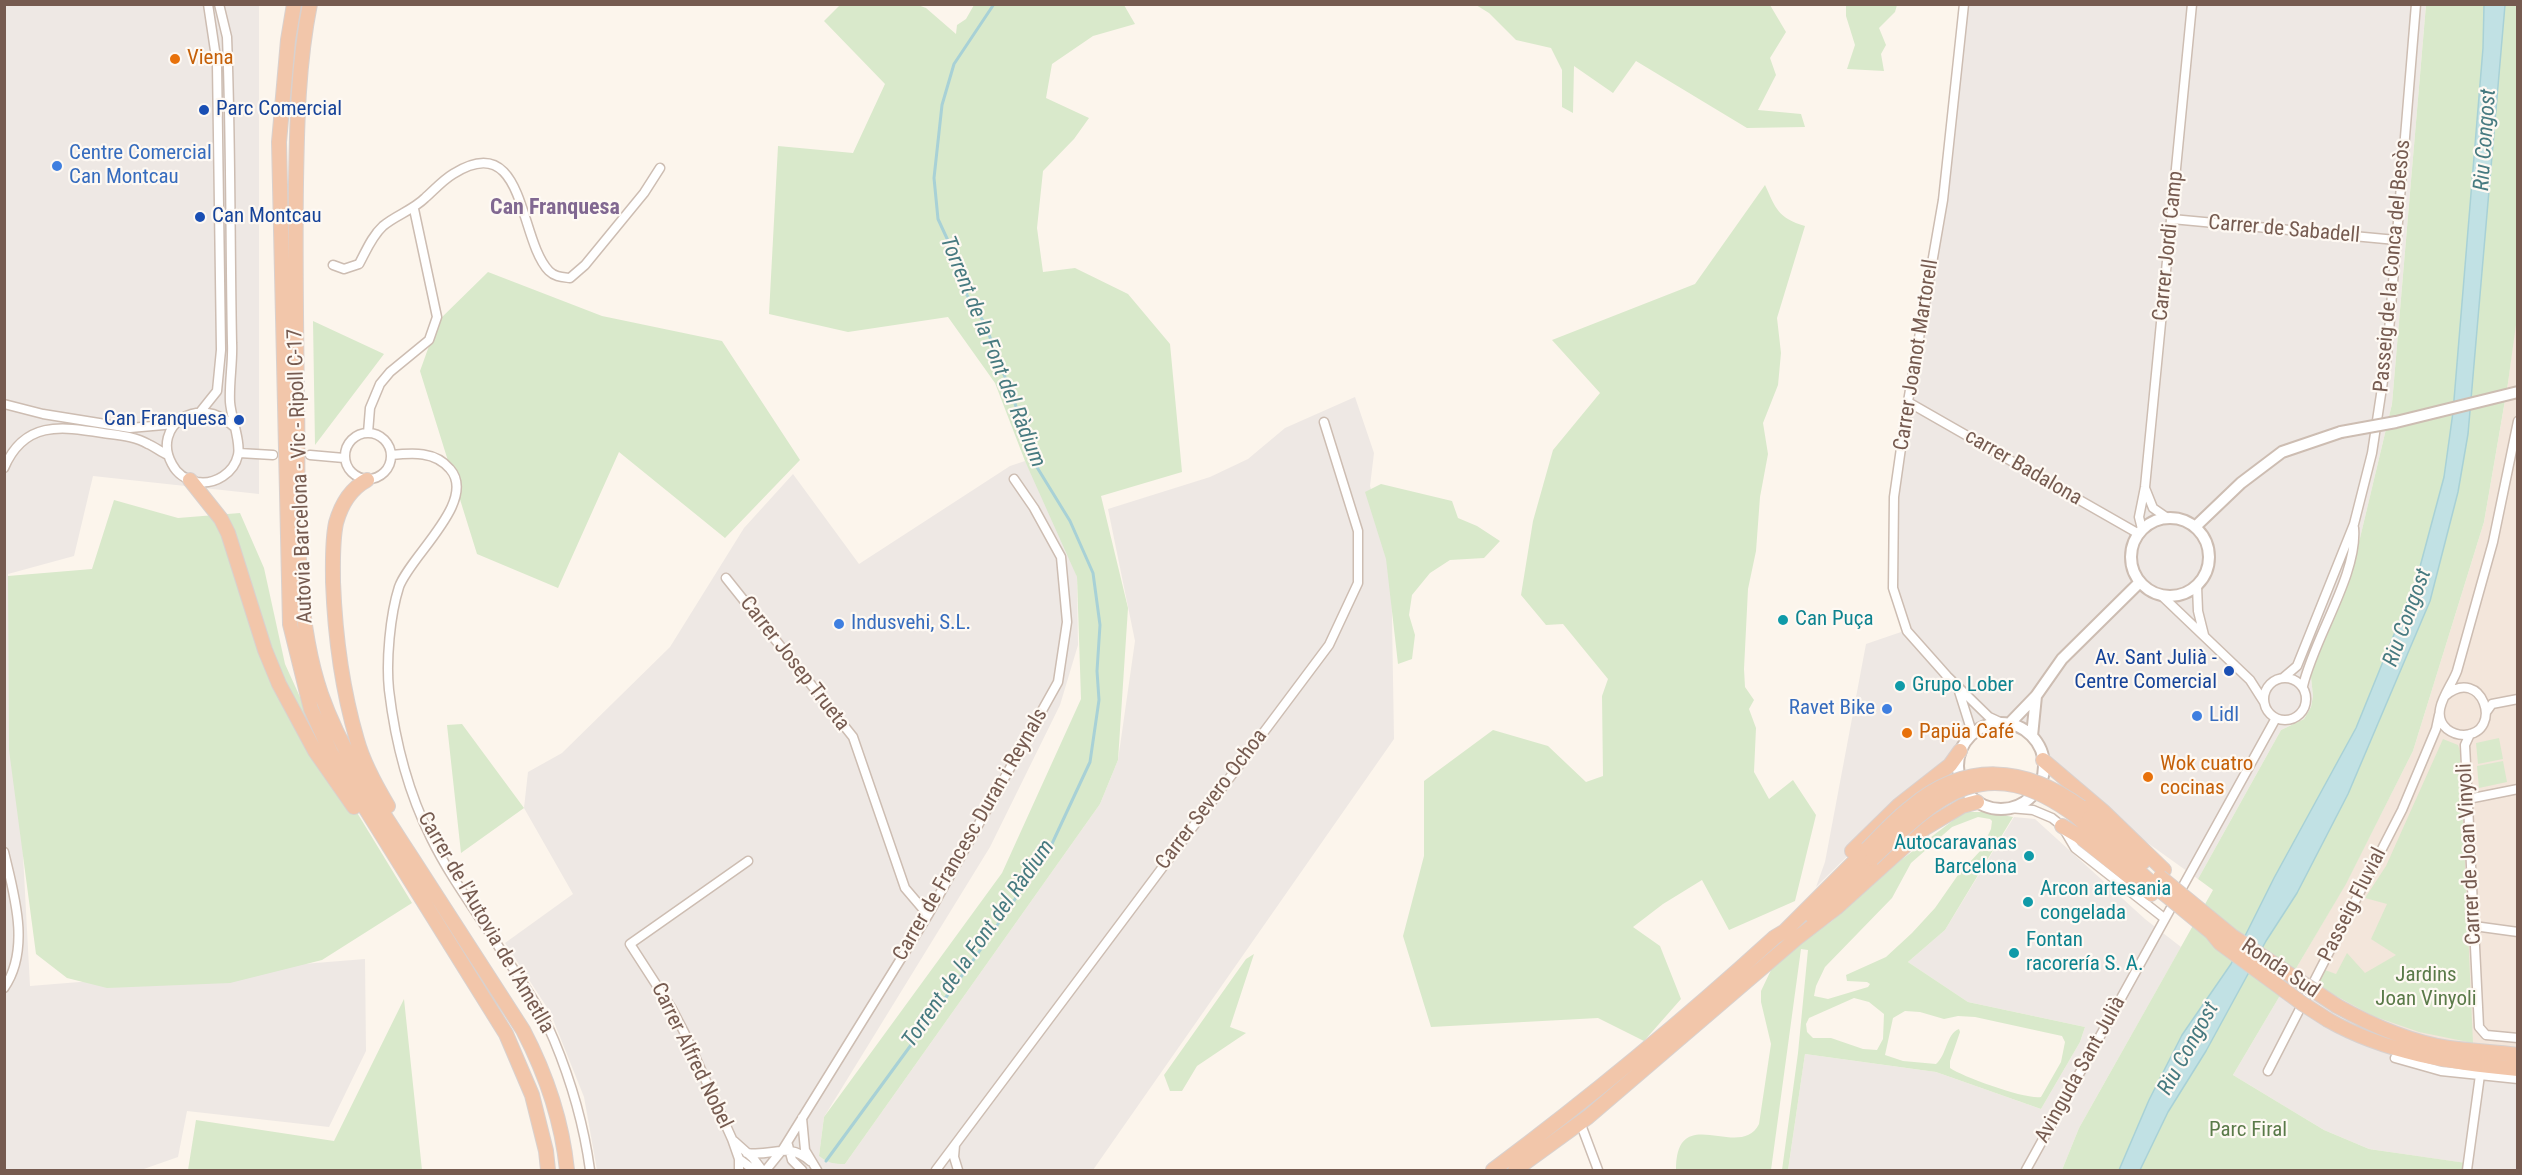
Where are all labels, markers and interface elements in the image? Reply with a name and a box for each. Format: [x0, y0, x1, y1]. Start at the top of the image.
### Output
place label: Viena [187, 46, 234, 72]
marker: Viena [168, 52, 182, 66]
water label: Riu Congost [2469, 88, 2503, 192]
place label: Parc Comercial [216, 97, 342, 123]
marker: Parc Comercial [197, 103, 211, 117]
street label: Passeig de la Conca del Besòs [2369, 139, 2417, 393]
place label: Centre Comercial Can Montcau [69, 141, 212, 191]
marker: Centre Comercial Can Montcau [50, 159, 64, 173]
street label: Carrer Jordi Camp [2149, 170, 2189, 322]
district label: Can Franquesa [490, 195, 620, 221]
place label: Can Montcau [212, 204, 322, 230]
marker: Can Montcau [193, 210, 207, 224]
street label: Carrer de Sabadell [2207, 211, 2361, 249]
water label: Torrent de la Font del Ràdium [933, 232, 1051, 472]
street label: Carrer Joanot Martorell [1889, 258, 1945, 452]
street label: Autovia Barcelona - Vic - Ripoll C-17 [283, 328, 319, 624]
place label: Can Franquesa [104, 407, 227, 433]
marker: Can Franquesa [232, 413, 246, 427]
street label: carrer Badalona [1960, 424, 2086, 512]
water label: Riu Congost [2378, 566, 2438, 670]
street label: Carrer Josep Trueta [734, 592, 854, 736]
place label: Can Puça [1795, 607, 1874, 633]
place label: Indusvehi, S.L. [851, 611, 971, 637]
marker: Can Puça [1776, 613, 1790, 627]
marker: Indusvehi, S.L. [832, 617, 846, 631]
place label: Av. Sant Julià - Centre Comercial [2074, 646, 2217, 696]
marker: Av. Sant Julià - Centre Comercial [2222, 664, 2236, 678]
place label: Grupo Lober [1912, 673, 2014, 699]
marker: Grupo Lober [1893, 679, 1907, 693]
place label: Ravet Bike [1789, 696, 1875, 722]
marker: Ravet Bike [1880, 702, 1894, 716]
place label: Lidl [2209, 703, 2239, 729]
street label: Carrer de Francesc Duran i Reynals [888, 704, 1054, 966]
marker: Lidl [2190, 709, 2204, 723]
place label: Papüa Café [1919, 720, 2014, 746]
street label: Carrer Severo Ochoa [1151, 725, 1273, 875]
marker: Papüa Café [1900, 726, 1914, 740]
place label: Wok cuatro cocinas [2160, 752, 2253, 802]
street label: Carrer de Joan Vinyoli [2453, 762, 2487, 946]
marker: Wok cuatro cocinas [2141, 770, 2155, 784]
street label: Carrer de l'Autovia de l'Ametlla [411, 808, 559, 1038]
place label: Autocaravanas Barcelona [1894, 831, 2017, 881]
water label: Torrent de la Font del Ràdium [897, 835, 1061, 1053]
street label: Passeig Fluvial [2314, 844, 2392, 966]
marker: Autocaravanas Barcelona [2022, 849, 2036, 863]
place label: Arcon artesania congelada [2040, 877, 2171, 927]
marker: Arcon artesania congelada [2021, 895, 2035, 909]
place label: Fontan racorería S. A. [2026, 928, 2143, 978]
street label: Ronda Sud [2236, 934, 2324, 1004]
marker: Fontan racorería S. A. [2007, 946, 2021, 960]
park label: Jardins Joan Vinyoli [2375, 963, 2477, 1013]
street label: Carrer Alfred Nobel [645, 979, 737, 1133]
street label: Avinguda Sant Julià [2030, 992, 2132, 1148]
water label: Riu Congost [2153, 998, 2225, 1100]
park label: Parc Firal [2209, 1118, 2287, 1144]

